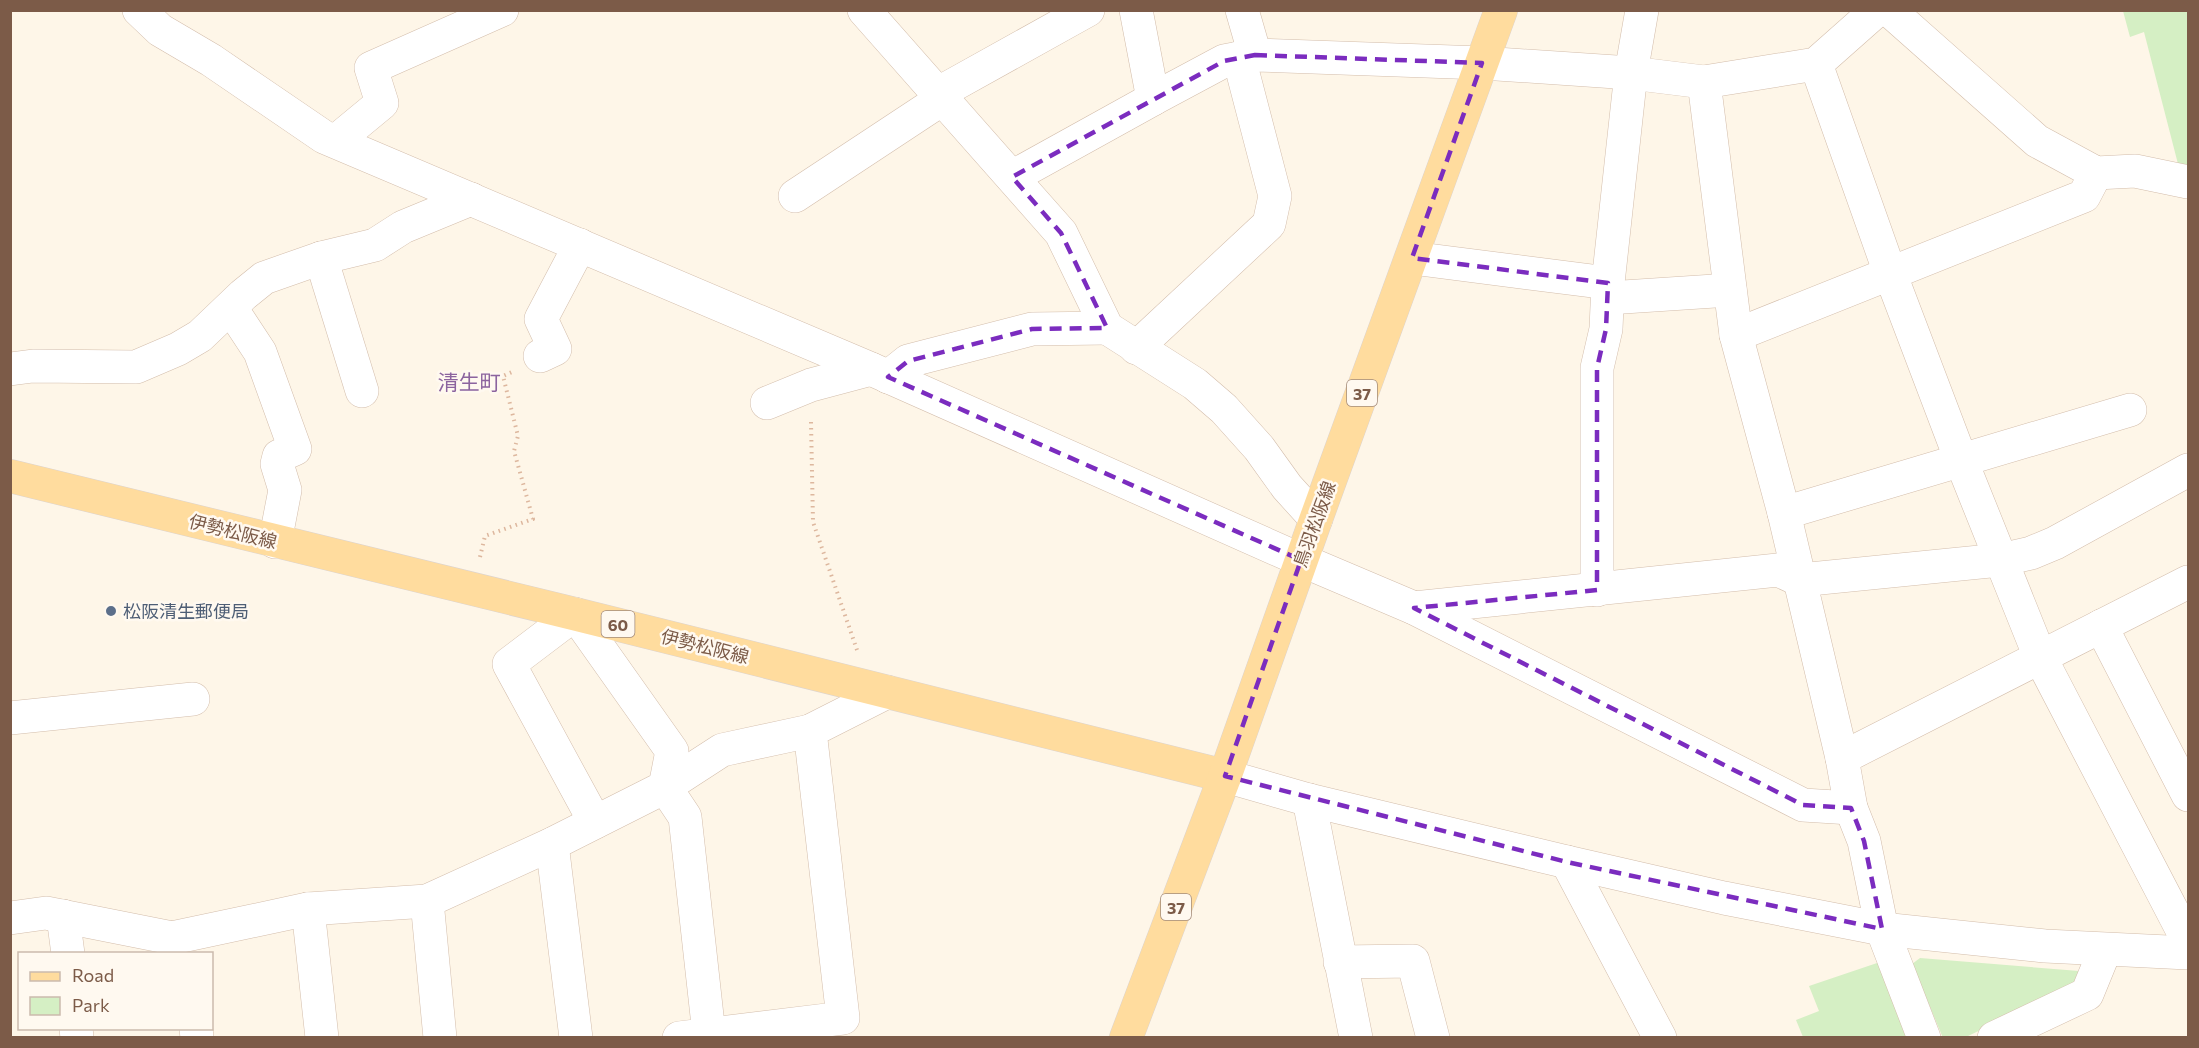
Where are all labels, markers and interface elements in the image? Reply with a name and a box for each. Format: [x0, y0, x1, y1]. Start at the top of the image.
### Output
district label: 清生町 [438, 369, 501, 394]
road number: 37 [1347, 380, 1377, 406]
street label: 鳥羽松阪線 [1288, 478, 1340, 570]
street label: 伊勢松阪線 [187, 509, 279, 553]
place label: 松阪清生郵便局 [123, 600, 249, 622]
marker: 松阪清生郵便局 [104, 604, 118, 618]
road number: 60 [602, 611, 634, 637]
street label: 伊勢松阪線 [659, 624, 751, 668]
road number: 37 [1161, 894, 1191, 920]
legend [18, 952, 213, 1030]
text: Road [72, 964, 114, 986]
text: Park [72, 994, 110, 1016]

